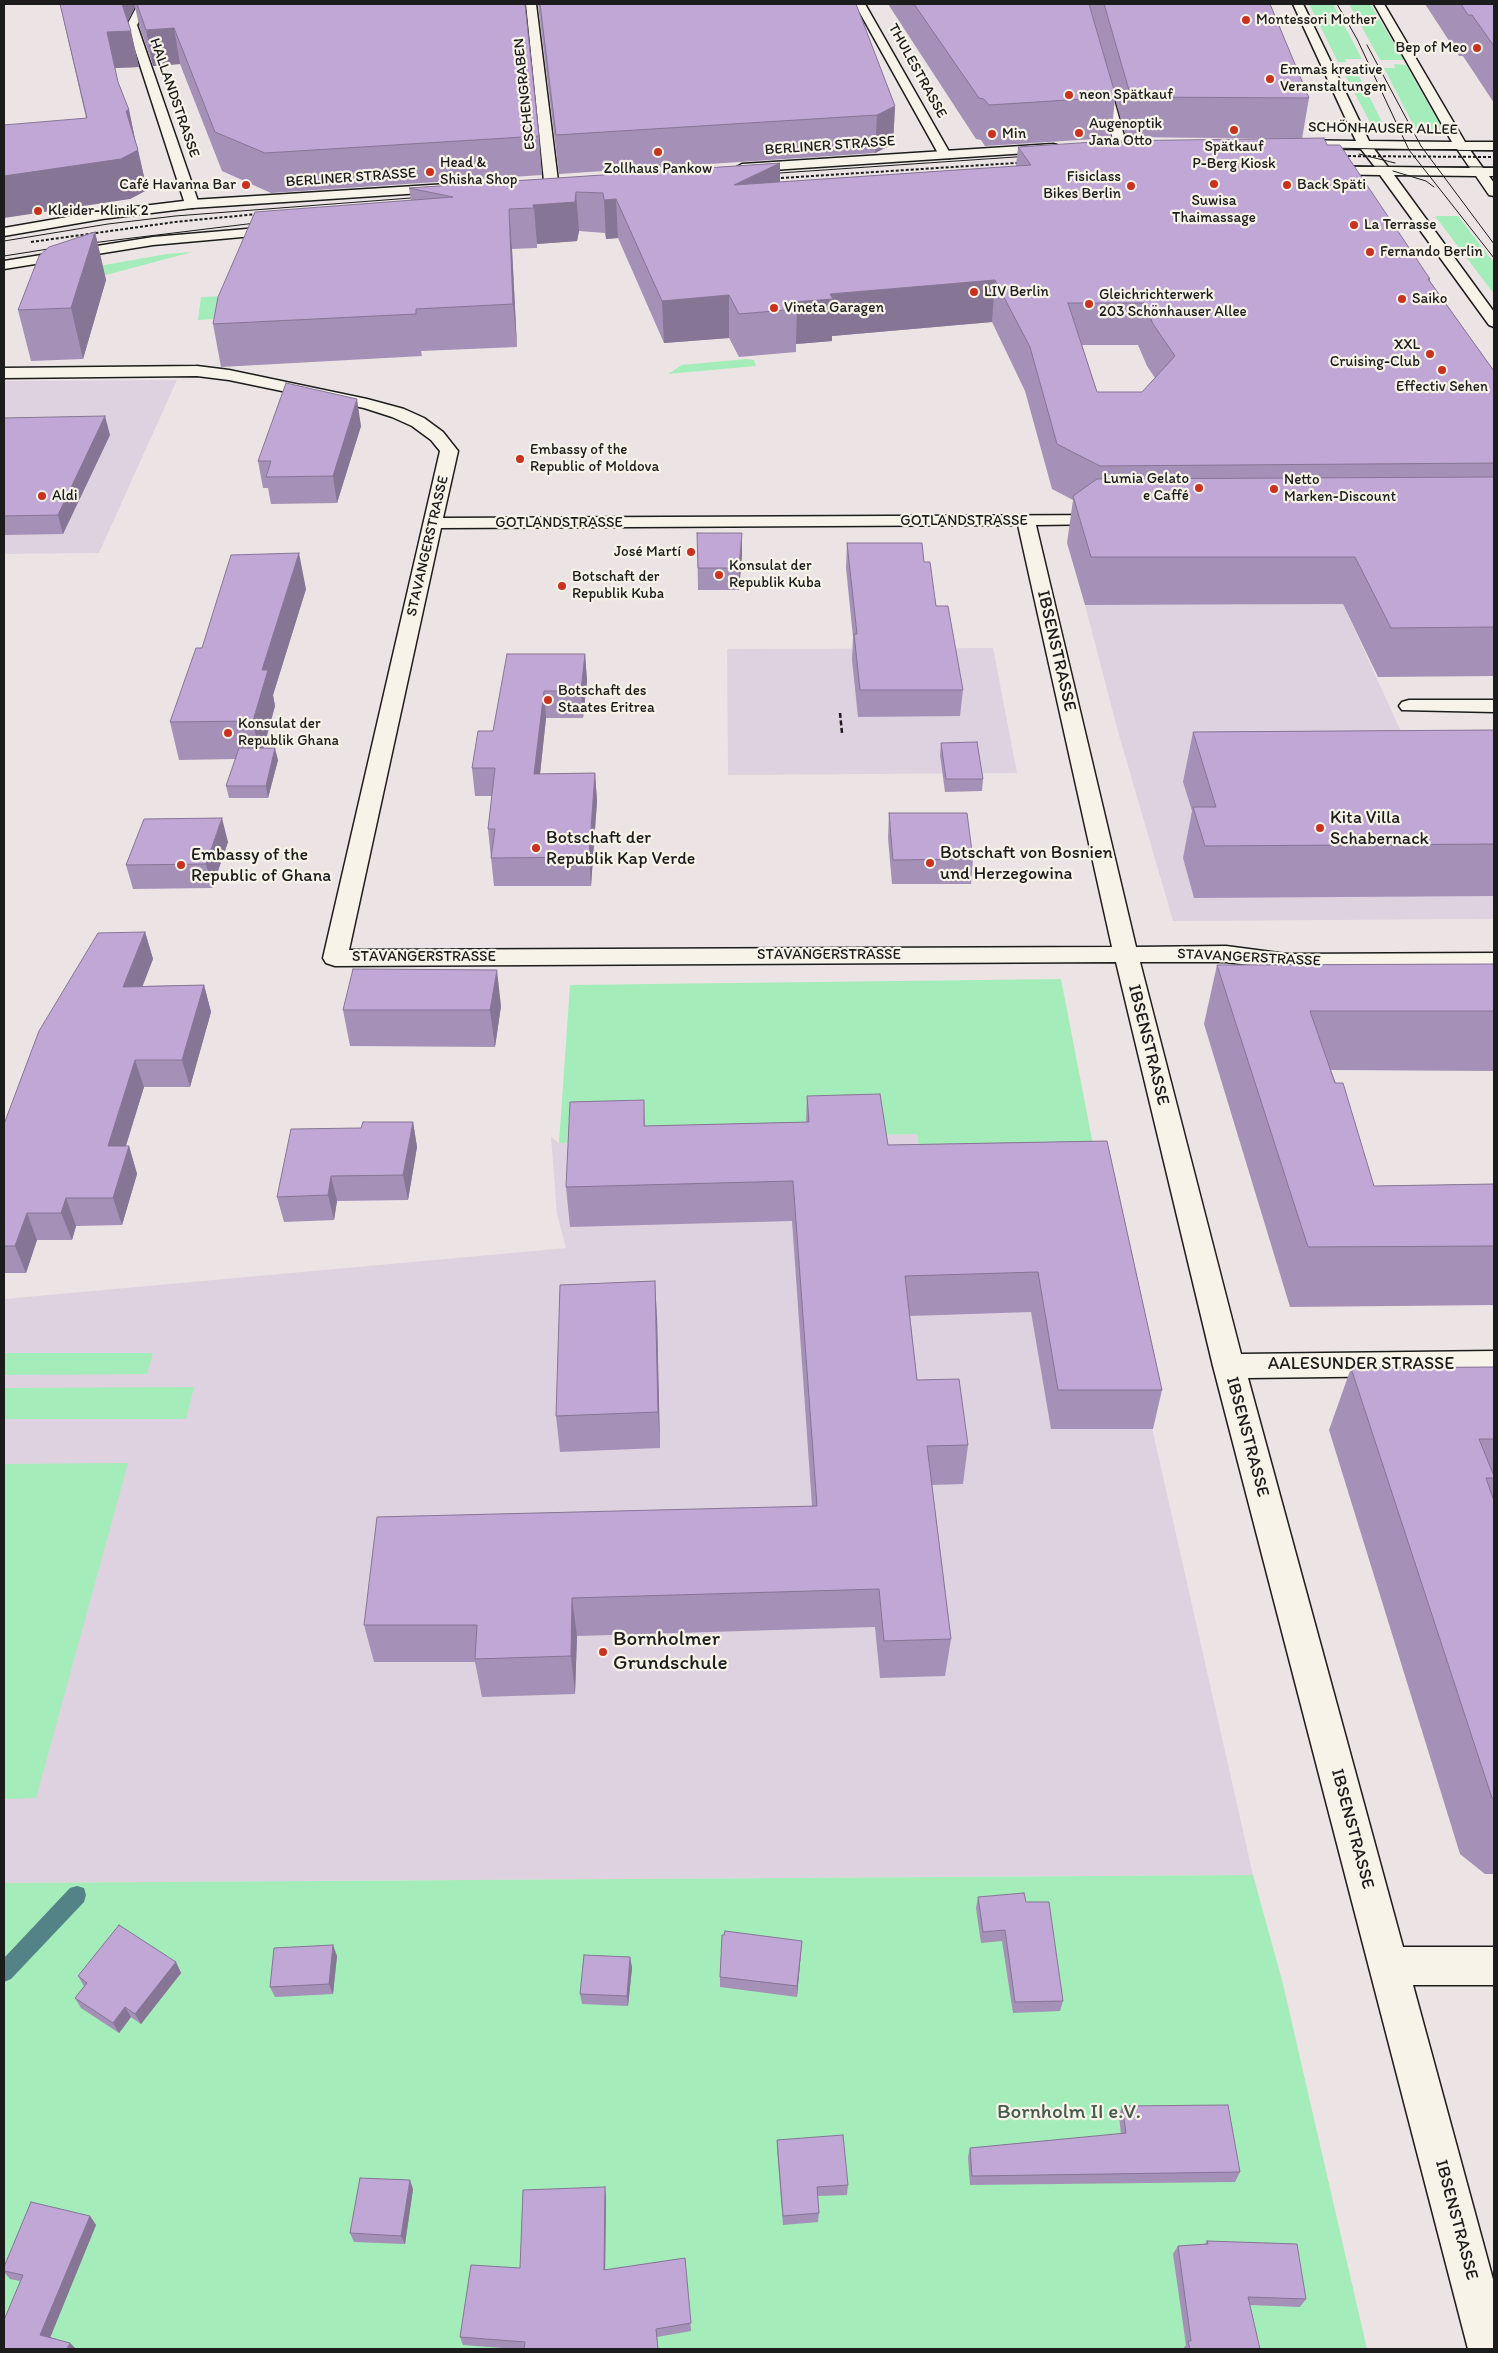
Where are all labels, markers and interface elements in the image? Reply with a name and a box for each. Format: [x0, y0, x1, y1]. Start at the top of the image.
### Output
place label: Montessori Mother [1256, 11, 1376, 29]
marker: Montessori Mother [1240, 14, 1252, 26]
street label: THULESTRASSE [884, 20, 950, 122]
street label: HALLANDSTRASSE [145, 36, 203, 160]
street label: ESCHENGRABEN [510, 37, 540, 151]
place label: Bep of Meo [1396, 39, 1467, 57]
marker: Bep of Meo [1471, 42, 1483, 54]
place label: Emmas kreative Veranstaltungen [1280, 61, 1387, 96]
marker: Emmas kreative Veranstaltungen [1264, 73, 1276, 85]
place label: neon Spätkauf [1079, 86, 1173, 104]
marker: neon Spätkauf [1063, 89, 1075, 101]
place label: Augenoptik Jana Otto [1089, 115, 1162, 150]
street label: SCHÖNHAUSER ALLEE [1308, 119, 1458, 139]
marker: Spätkauf P-Berg Kiosk [1228, 124, 1240, 136]
place label: Min [1002, 125, 1026, 143]
marker: Augenoptik Jana Otto [1073, 127, 1085, 139]
marker: Min [986, 128, 998, 140]
street label: BERLINER STRASSE [764, 132, 896, 160]
place label: Spätkauf P-Berg Kiosk [1192, 138, 1276, 173]
marker: Zollhaus Pankow [652, 146, 664, 158]
place label: Head & Shisha Shop [440, 154, 517, 189]
place label: Zollhaus Pankow [604, 160, 712, 178]
street label: BERLINER STRASSE [285, 164, 417, 192]
marker: Head & Shisha Shop [424, 166, 436, 178]
place label: Fisiclass Bikes Berlin [1043, 168, 1121, 203]
place label: Café Havanna Bar [119, 176, 236, 194]
place label: Back Späti [1297, 176, 1366, 194]
marker: Suwisa Thaimassage [1208, 178, 1220, 190]
marker: Café Havanna Bar [240, 179, 252, 191]
marker: Back Späti [1281, 179, 1293, 191]
marker: Fisiclass Bikes Berlin [1125, 180, 1137, 192]
place label: Suwisa Thaimassage [1172, 192, 1256, 227]
place label: Kleider-Klinik 2 [48, 202, 149, 220]
marker: Kleider-Klinik 2 [32, 205, 44, 217]
place label: La Terrasse [1364, 216, 1436, 234]
marker: La Terrasse [1348, 219, 1360, 231]
place label: Fernando Berlin [1380, 243, 1483, 261]
marker: Fernando Berlin [1364, 246, 1376, 258]
place label: LIV Berlin [984, 283, 1049, 301]
marker: LIV Berlin [968, 286, 980, 298]
place label: Gleichrichterwerk 203 Schönhauser Allee [1099, 286, 1247, 321]
place label: Saiko [1412, 290, 1447, 308]
marker: Saiko [1396, 293, 1408, 305]
marker: Gleichrichterwerk 203 Schönhauser Allee [1083, 298, 1095, 310]
place label: Vineta Garagen [784, 299, 884, 317]
marker: Vineta Garagen [768, 302, 780, 314]
place label: XXL Cruising-Club [1330, 336, 1420, 371]
marker: XXL Cruising-Club [1424, 348, 1436, 360]
marker: Effectiv Sehen [1436, 364, 1448, 376]
place label: Effectiv Sehen [1396, 378, 1488, 396]
place label: Embassy of the Republic of Moldova [530, 441, 659, 476]
marker: Embassy of the Republic of Moldova [514, 453, 526, 465]
place label: Lumia Gelato e Caffé [1103, 470, 1189, 505]
place label: Netto Marken-Discount [1284, 471, 1396, 506]
street label: STAVANGERSTRASSE [403, 474, 453, 618]
marker: Lumia Gelato e Caffé [1193, 482, 1205, 494]
marker: Netto Marken-Discount [1268, 483, 1280, 495]
place label: Aldi [52, 487, 78, 505]
marker: Aldi [36, 490, 48, 502]
street label: GOTLANDSTRASSE [900, 512, 1028, 530]
street label: GOTLANDSTRASSE [495, 514, 623, 532]
place label: José Martí [614, 543, 681, 561]
marker: José Martí [685, 546, 697, 558]
place label: Konsulat der Republik Kuba [729, 557, 821, 592]
place label: Botschaft der Republik Kuba [572, 568, 664, 603]
marker: Konsulat der Republik Kuba [713, 569, 725, 581]
marker: Botschaft der Republik Kuba [556, 580, 568, 592]
street label: IBSENSTRASSE [1032, 588, 1080, 714]
place label: Botschaft des Staates Eritrea [558, 682, 655, 717]
marker: Botschaft des Staates Eritrea [542, 694, 554, 706]
place label: Konsulat der Republik Ghana [238, 715, 339, 750]
marker: Konsulat der Republik Ghana [222, 727, 234, 739]
place label: Kita Villa Schabernack [1330, 807, 1429, 850]
marker: Kita Villa Schabernack [1314, 822, 1326, 834]
place label: Botschaft der Republik Kap Verde [546, 827, 695, 870]
marker: Botschaft der Republik Kap Verde [530, 842, 542, 854]
place label: Botschaft von Bosnien und Herzegowina [940, 842, 1113, 884]
place label: Embassy of the Republic of Ghana [191, 844, 331, 886]
marker: Botschaft von Bosnien und Herzegowina [924, 857, 936, 869]
marker: Embassy of the Republic of Ghana [175, 859, 187, 871]
street label: STAVANGERSTRASSE [1177, 945, 1321, 971]
street label: STAVANGERSTRASSE [757, 946, 901, 964]
street label: STAVANGERSTRASSE [352, 948, 496, 966]
street label: IBSENSTRASSE [1123, 982, 1173, 1108]
street label: AALESUNDER STRASSE [1268, 1353, 1454, 1375]
street label: IBSENSTRASSE [1221, 1374, 1273, 1500]
place label: Bornholmer Grundschule [613, 1627, 728, 1677]
marker: Bornholmer Grundschule [597, 1646, 609, 1658]
street label: IBSENSTRASSE [1326, 1766, 1378, 1892]
park label: Bornholm II e.V. [997, 2100, 1141, 2126]
street label: IBSENSTRASSE [1430, 2157, 1482, 2283]

